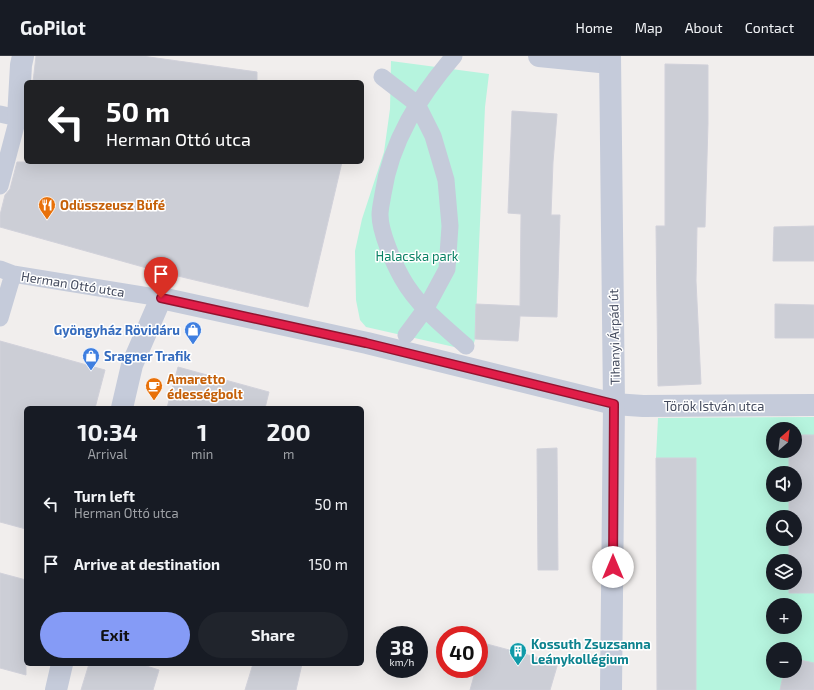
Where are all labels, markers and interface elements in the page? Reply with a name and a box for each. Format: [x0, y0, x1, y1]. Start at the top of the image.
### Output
text: GoPilot [20, 16, 86, 39]
text: Home [576, 19, 613, 36]
text: Map [635, 19, 663, 36]
text: About [685, 19, 723, 36]
text: Contact [745, 19, 794, 36]
text: 50 m [106, 94, 170, 128]
icon: left [40, 96, 92, 148]
text: Herman Ottó utca [106, 128, 251, 150]
restaurant icon: Odüsszeusz Büfé [37, 195, 57, 220]
place label: Odüsszeusz Büfé [60, 197, 165, 213]
park label: Halacska park [376, 248, 459, 264]
pin [144, 257, 178, 298]
icon: arrive [150, 263, 172, 285]
street label: Herman Ottó utca [20, 268, 126, 300]
street label: Tihanyi Árpád út [604, 289, 623, 385]
shop icon: Gyöngyház Rövidáru [183, 320, 203, 345]
place label: Gyöngyház Rövidáru [54, 322, 180, 338]
shop icon: Sragner Trafik [81, 346, 101, 371]
place label: Sragner Trafik [104, 348, 191, 364]
place label: Amaretto édességbolt [167, 371, 244, 402]
cafe icon: Amaretto édességbolt [144, 376, 164, 401]
street label: Török István utca [664, 398, 764, 414]
text: 10:34 [77, 417, 138, 446]
text: 1 [197, 417, 207, 446]
text: 200 [267, 417, 311, 446]
north arrow [766, 422, 802, 458]
map controls [766, 422, 802, 678]
text: Arrival [88, 446, 127, 462]
text: min [191, 446, 213, 462]
text: m [283, 446, 294, 462]
button: sound [766, 466, 802, 502]
text: Turn left [74, 487, 135, 505]
icon: left [40, 493, 62, 515]
text: 50 m [314, 495, 348, 513]
text: Herman Ottó utca [74, 505, 179, 521]
button: search [766, 510, 802, 546]
position arrow [592, 546, 634, 588]
icon: arrive [40, 553, 62, 575]
button: layers [766, 554, 802, 590]
text: Arrive at destination [74, 555, 220, 573]
text: 150 m [308, 555, 348, 573]
button: + [766, 598, 802, 634]
button: Exit [40, 612, 190, 658]
button: Share [198, 612, 348, 658]
speed limit sign: 40 [436, 626, 488, 678]
text: 38 [390, 635, 414, 659]
place label: Kossuth Zsuzsanna Leánykollégium [531, 636, 651, 667]
building icon: Kossuth Zsuzsanna Leánykollégium [508, 641, 528, 666]
button: − [766, 642, 802, 678]
text: km/h [390, 656, 414, 668]

